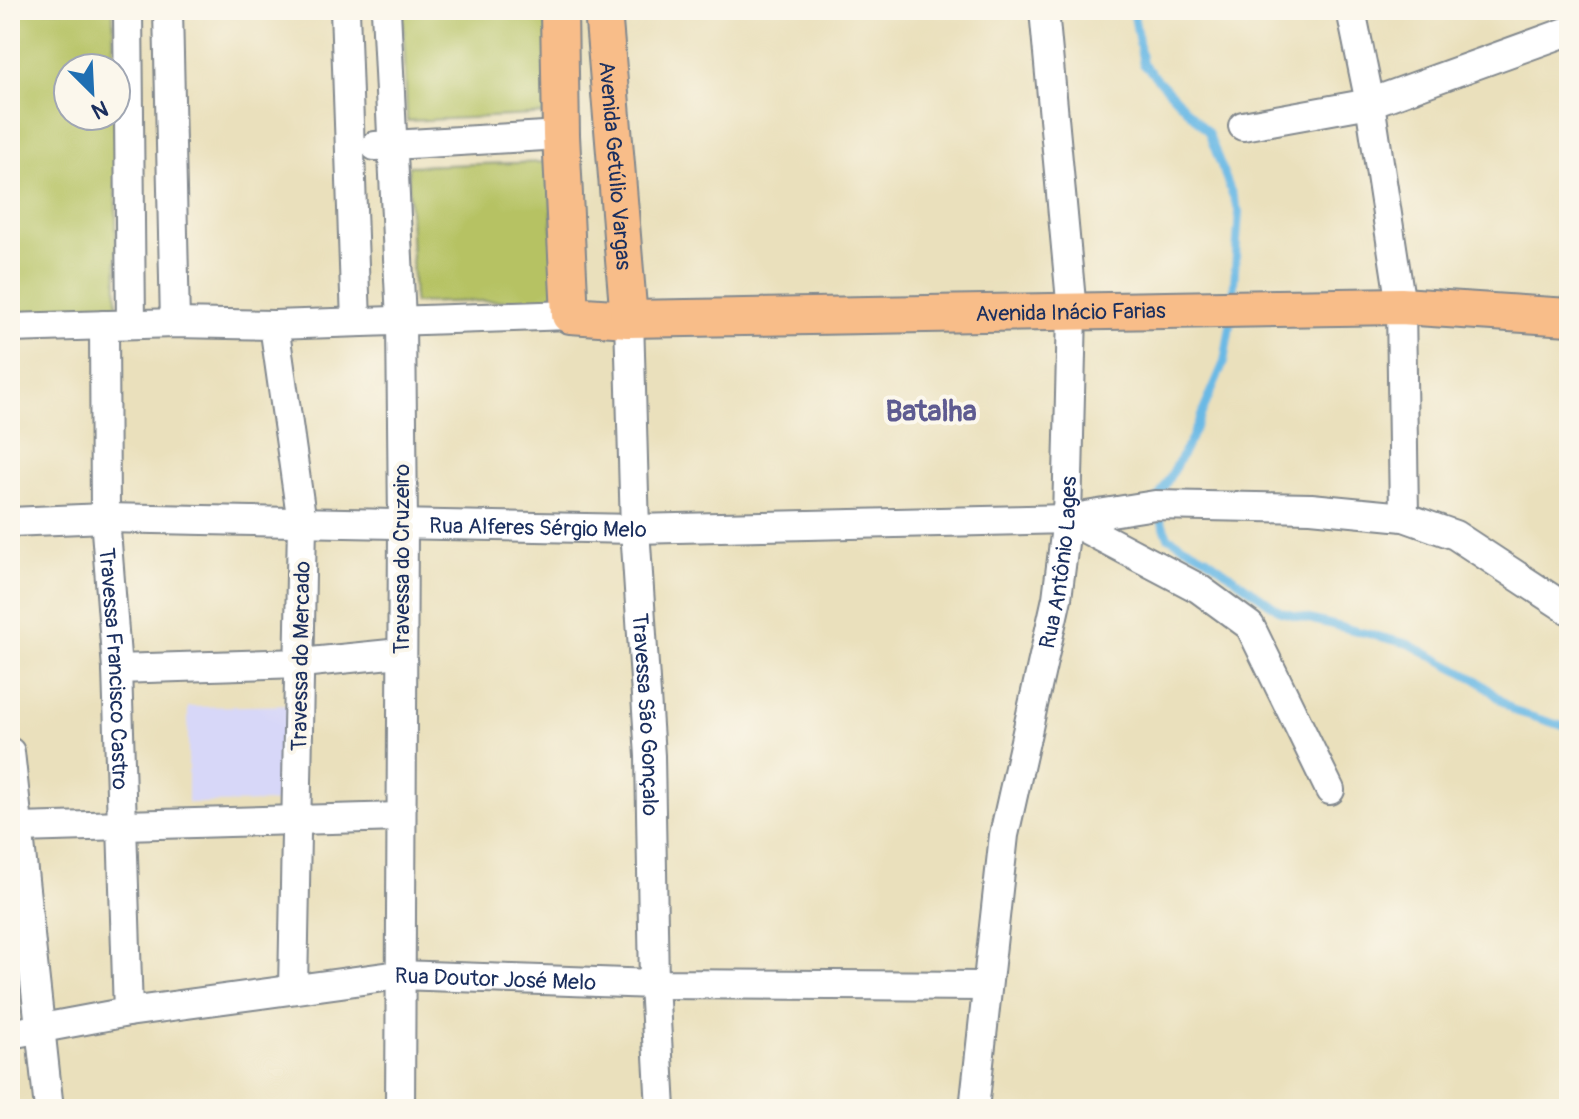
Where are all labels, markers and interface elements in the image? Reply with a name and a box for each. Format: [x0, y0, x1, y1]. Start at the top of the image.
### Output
north arrow [52, 52, 132, 132]
street label: Avenida Getúlio Vargas [592, 60, 638, 271]
text: N [87, 94, 112, 125]
street label: Avenida Inácio Farias [975, 297, 1166, 328]
district label: Batalha [885, 393, 977, 430]
street label: Travessa do Cruzeiro [388, 464, 416, 654]
street label: Rua Antônio Lages [1033, 476, 1083, 651]
street label: Rua Alferes Sérgio Melo [429, 512, 647, 544]
street label: Travessa Francisco Castro [92, 546, 134, 791]
street label: Travessa do Mercado [285, 561, 317, 751]
street label: Travessa São Gonçalo [626, 612, 664, 816]
street label: Rua Doutor José Melo [394, 962, 597, 997]

